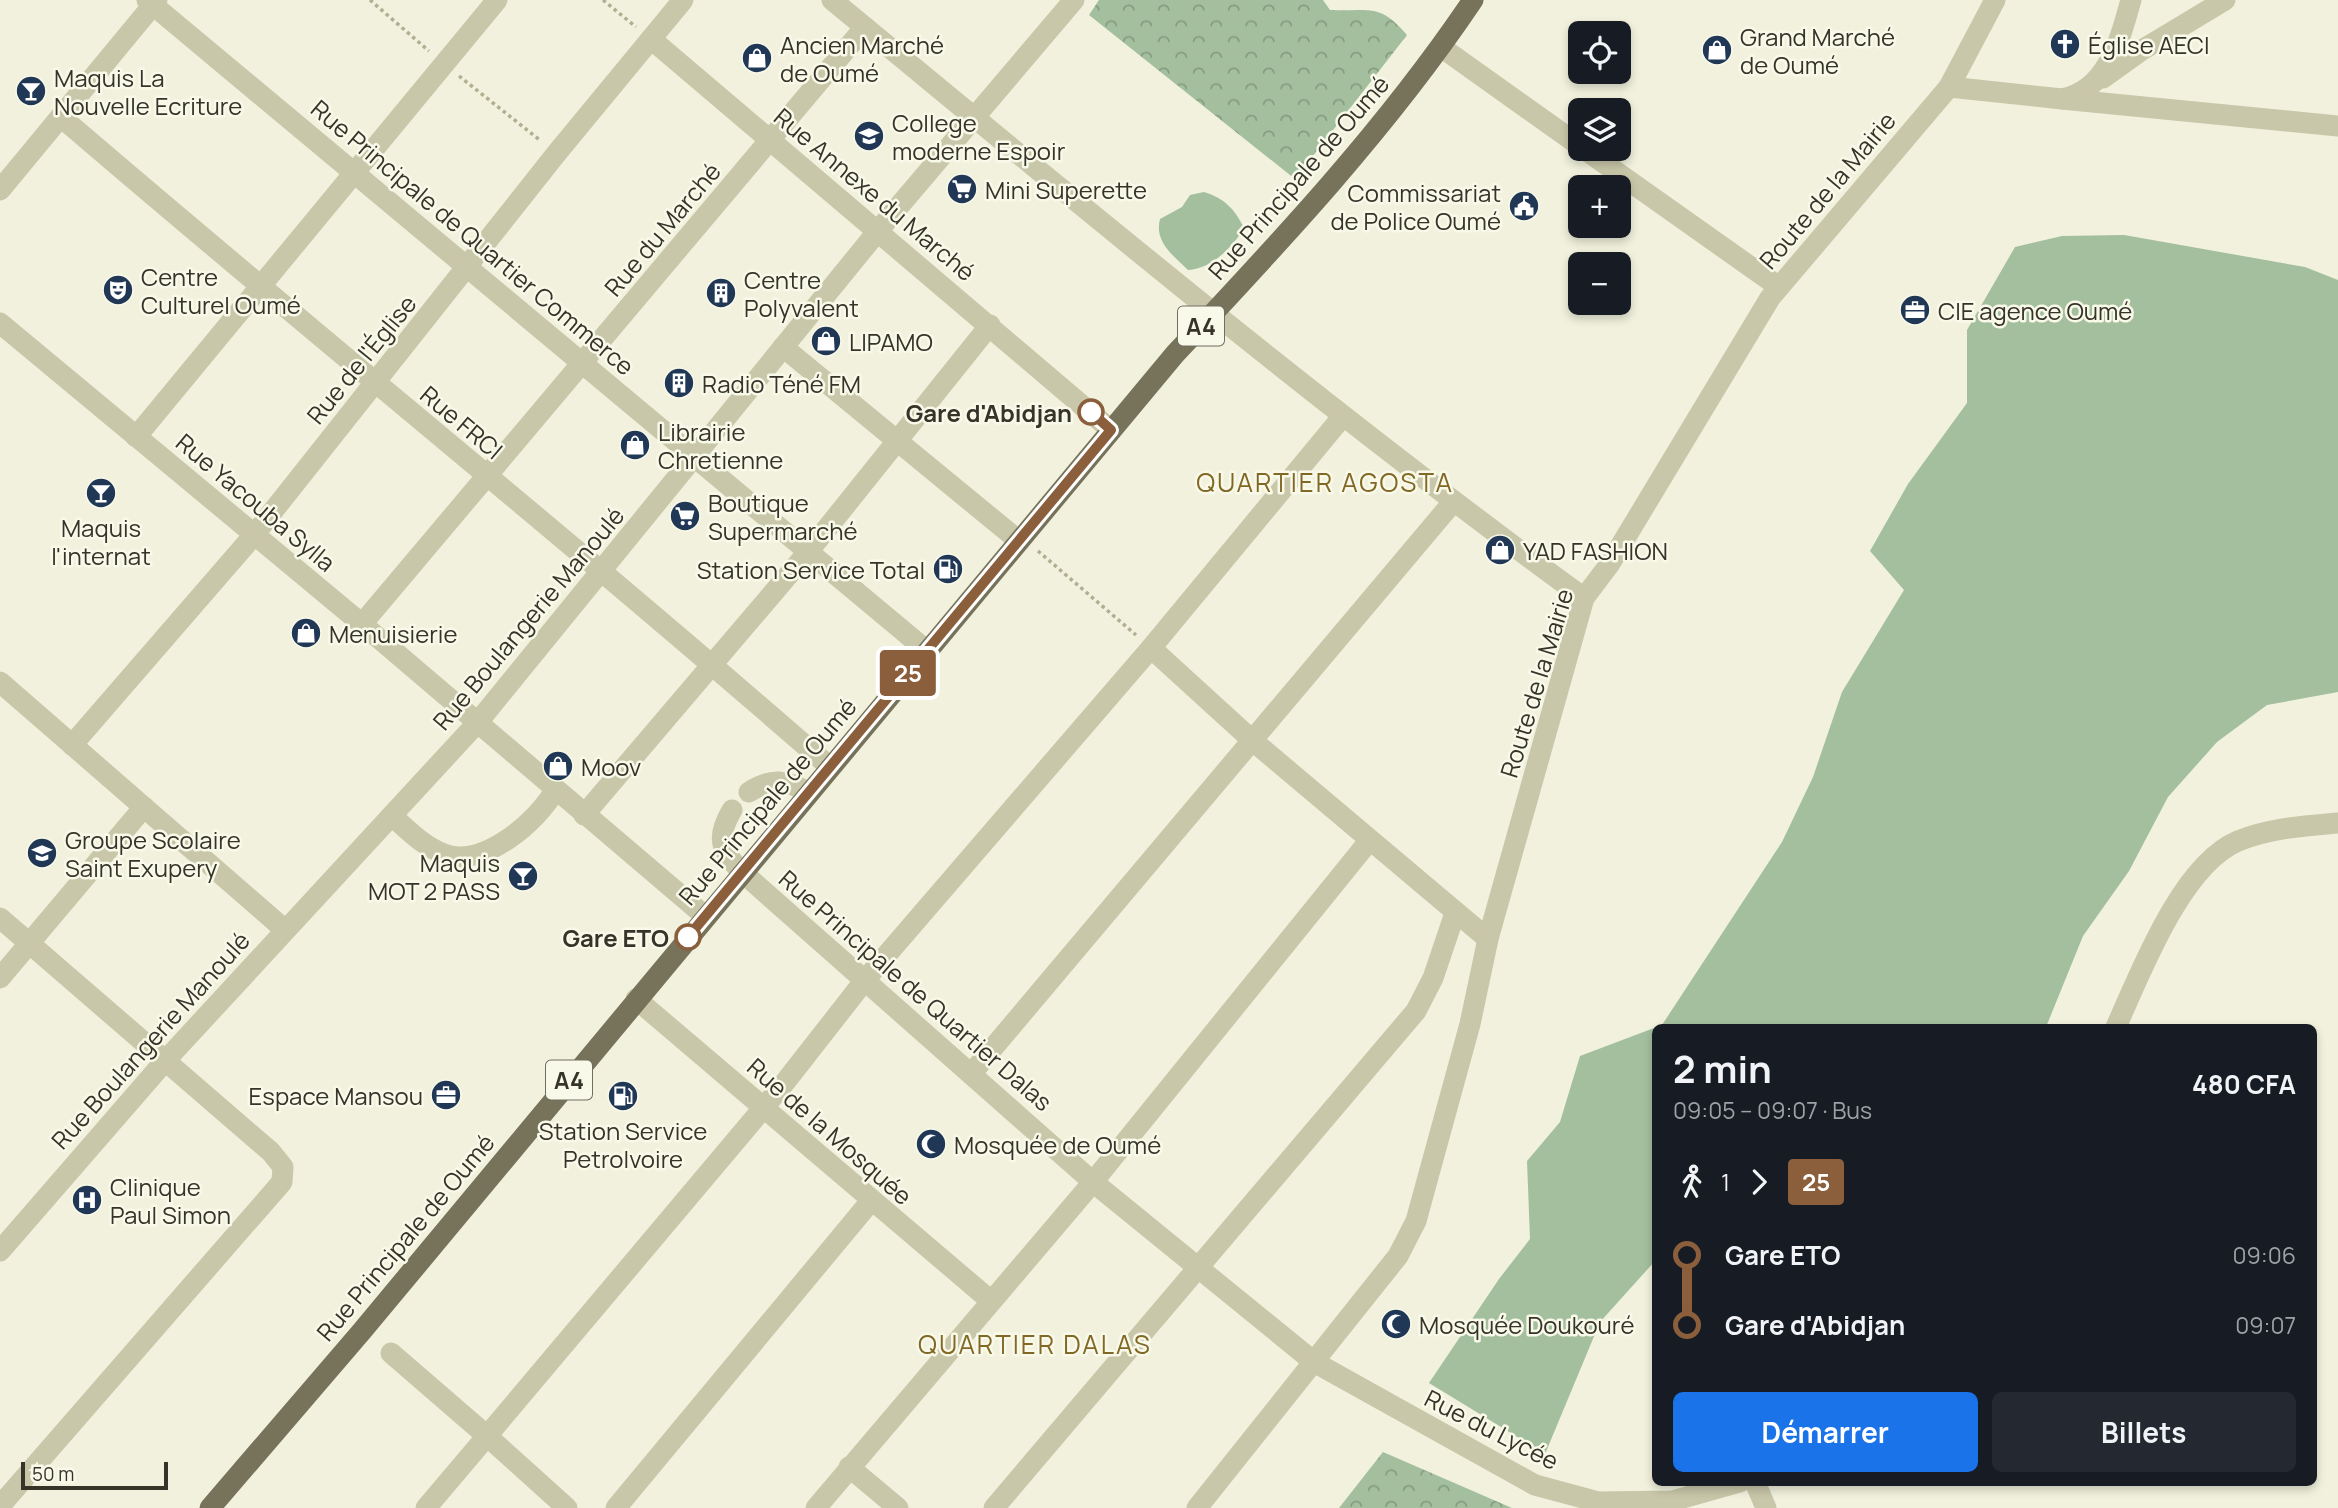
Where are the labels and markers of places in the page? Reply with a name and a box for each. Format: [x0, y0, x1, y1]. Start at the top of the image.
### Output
place label: Grand Marché de Oumé [1740, 20, 1895, 81]
church icon: Église AECI [2048, 27, 2082, 61]
place label: Ancien Marché de Oumé [780, 28, 944, 89]
place label: Église AECI [2088, 28, 2210, 61]
shop icon: Grand Marché de Oumé [1700, 33, 1734, 67]
shop icon: Ancien Marché de Oumé [740, 41, 774, 75]
place label: Maquis La Nouvelle Ecriture [54, 61, 242, 122]
bar icon: Maquis La Nouvelle Ecriture [14, 74, 48, 108]
place label: College moderne Espoir [892, 106, 1066, 167]
school or university icon: College moderne Espoir [852, 119, 886, 153]
supermarket icon: Mini Superette [945, 172, 979, 206]
place label: Mini Superette [985, 173, 1147, 206]
place label: Commissariat de Police Oumé [1330, 176, 1501, 237]
public building icon: Commissariat de Police Oumé [1507, 189, 1541, 223]
place label: Centre Culturel Oumé [141, 260, 301, 321]
place label: Centre Polyvalent [744, 263, 859, 324]
theatre icon: Centre Culturel Oumé [101, 273, 135, 307]
building icon: Centre Polyvalent [704, 276, 738, 310]
office icon: CIE agence Oumé [1898, 293, 1932, 327]
place label: CIE agence Oumé [1938, 294, 2132, 327]
shop icon: LIPAMO [809, 324, 843, 358]
place label: LIPAMO [849, 325, 933, 358]
building icon: Radio Téné FM [662, 366, 696, 400]
place label: Radio Téné FM [702, 367, 861, 400]
place label: Gare d'Abidjan [906, 396, 1072, 429]
marker: Gare d'Abidjan [1078, 399, 1104, 425]
place label: Librairie Chretienne [658, 415, 783, 476]
shop icon: Librairie Chretienne [618, 428, 652, 462]
bar icon: Maquis l'internat [84, 476, 118, 510]
place label: Boutique Supermarché [708, 486, 858, 547]
supermarket icon: Boutique Supermarché [668, 499, 702, 533]
place label: Maquis l'internat [51, 511, 151, 572]
shop icon: YAD FASHION [1483, 533, 1517, 567]
place label: YAD FASHION [1523, 534, 1668, 567]
fuel station icon: Station Service Total [931, 552, 965, 586]
place label: Station Service Total [697, 553, 925, 586]
shop icon: Menuisierie [289, 616, 323, 650]
place label: Menuisierie [329, 617, 457, 650]
shop icon: Moov [541, 749, 575, 783]
place label: Moov [581, 750, 641, 783]
place label: Groupe Scolaire Saint Exupery [65, 823, 241, 884]
school or university icon: Groupe Scolaire Saint Exupery [25, 836, 59, 870]
place label: Maquis MOT 2 PASS [368, 846, 500, 907]
bar icon: Maquis MOT 2 PASS [506, 859, 540, 893]
place label: Gare ETO [562, 921, 669, 954]
marker: Gare ETO [675, 924, 701, 950]
office icon: Espace Mansou [429, 1078, 463, 1112]
place label: Espace Mansou [249, 1079, 423, 1112]
fuel station icon: Station Service PetroIvoire [606, 1079, 640, 1113]
place label: Station Service PetroIvoire [539, 1114, 707, 1175]
mosque icon: Mosquée de Oumé [914, 1127, 948, 1161]
place label: Mosquée de Oumé [954, 1128, 1161, 1161]
place label: Clinique Paul Simon [110, 1170, 231, 1231]
hospital icon: Clinique Paul Simon [70, 1183, 104, 1217]
mosque icon: Mosquée Doukouré [1379, 1307, 1413, 1341]
place label: Mosquée Doukouré [1419, 1308, 1635, 1341]

